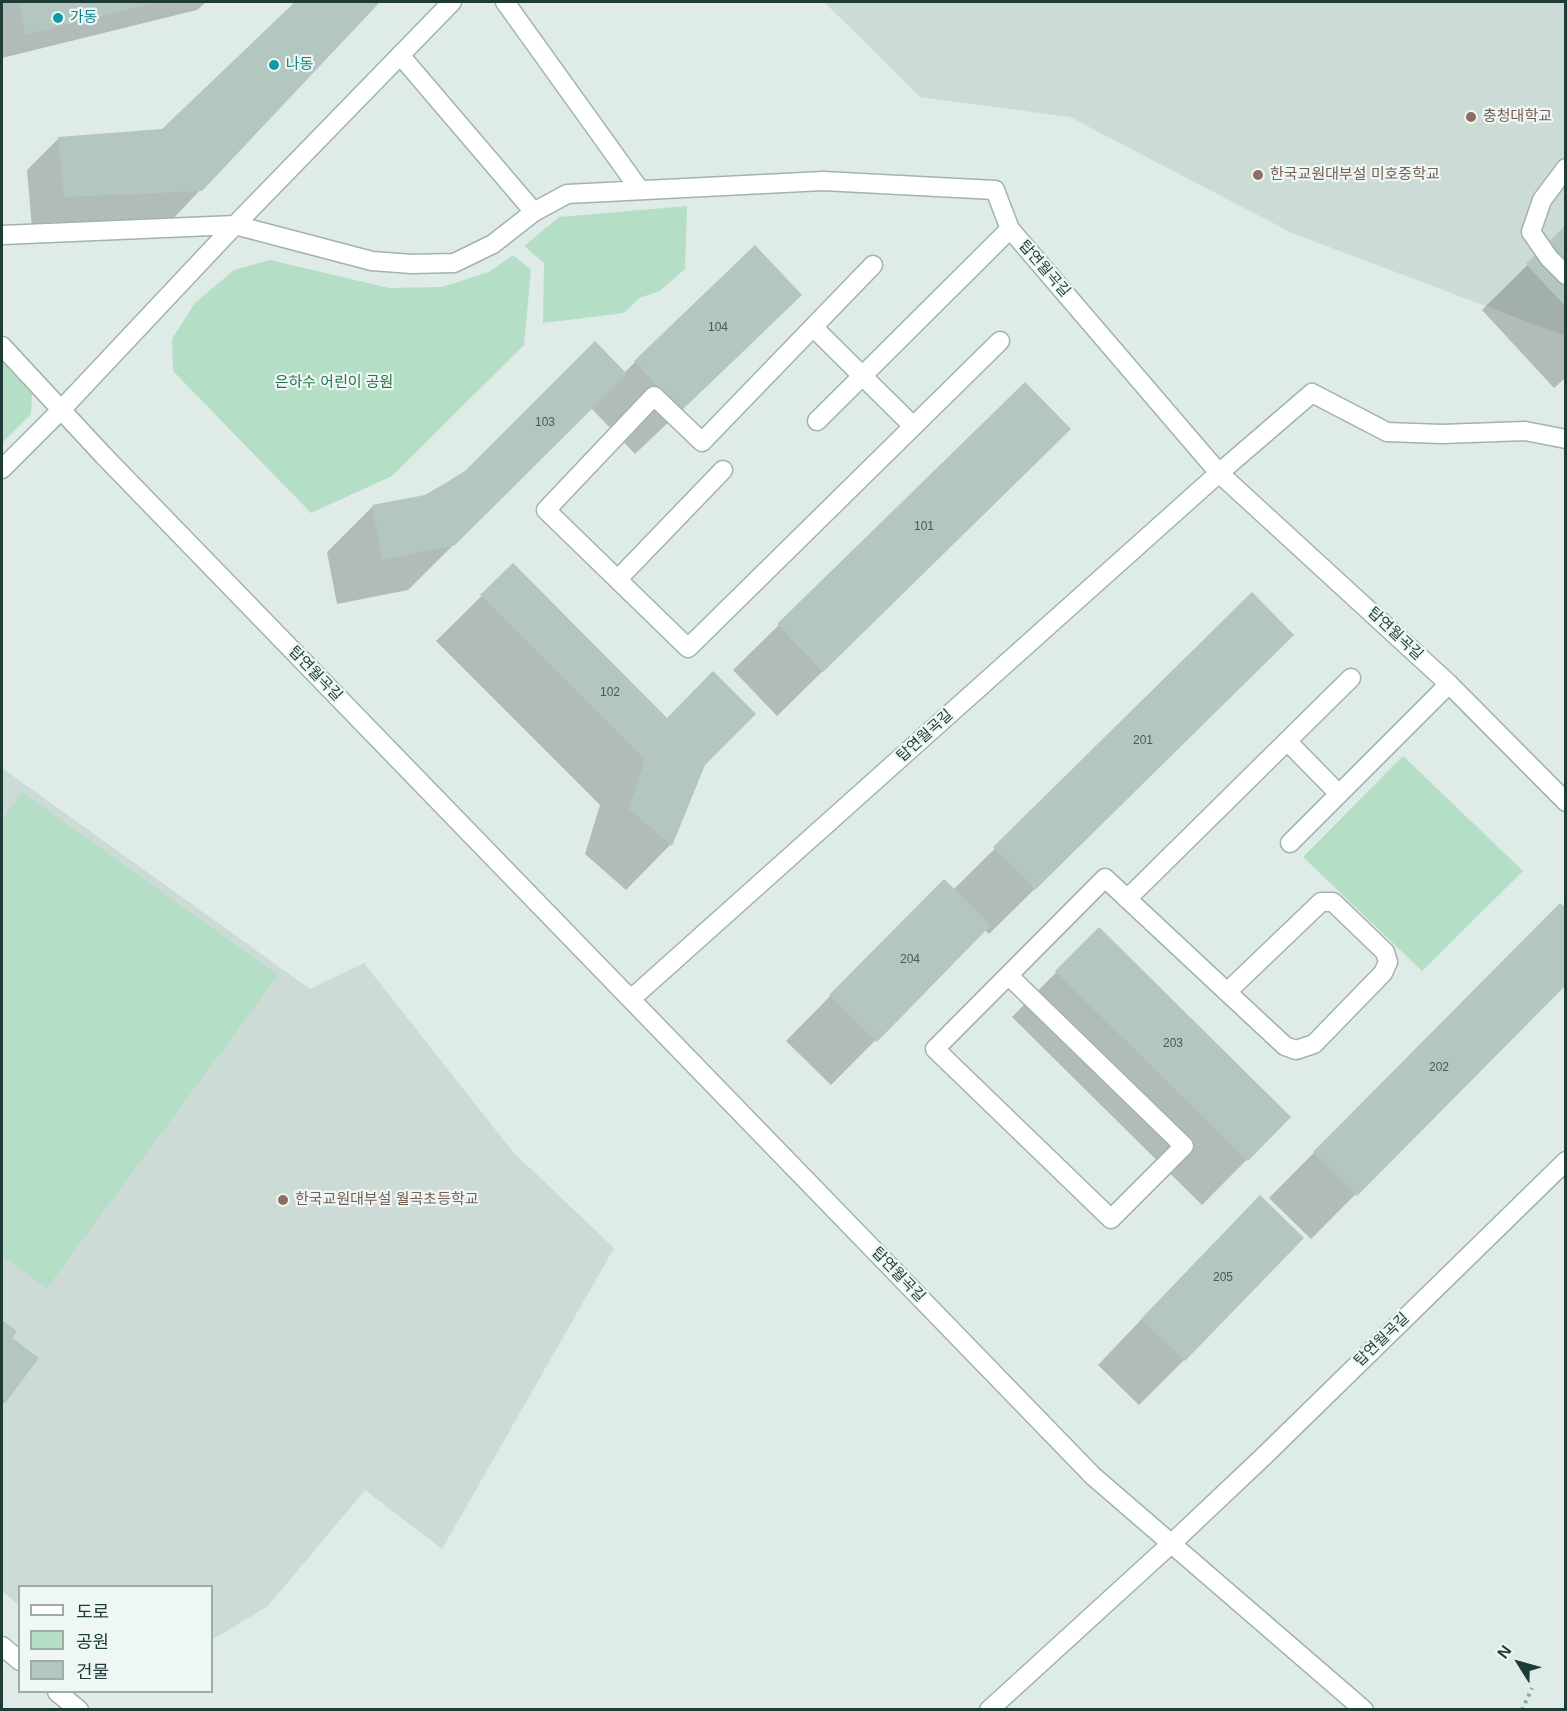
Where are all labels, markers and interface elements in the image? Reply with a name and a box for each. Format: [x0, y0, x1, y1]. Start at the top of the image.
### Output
place label: 가동 [70, 9, 98, 27]
marker: 가동 [51, 11, 65, 25]
place label: 나동 [286, 56, 314, 74]
marker: 나동 [267, 58, 281, 72]
place label: 충청대학교 [1483, 108, 1552, 126]
marker: 충청대학교 [1464, 110, 1478, 124]
place label: 한국교원대부설 미호중학교 [1270, 166, 1440, 184]
marker: 한국교원대부설 미호중학교 [1251, 168, 1265, 182]
street label: 탑연월곡길 [1015, 237, 1073, 301]
house number: 104 [708, 321, 728, 335]
park label: 은하수 어린이 공원 [275, 374, 393, 392]
house number: 103 [535, 416, 555, 430]
house number: 101 [914, 520, 934, 534]
street label: 탑연월곡길 [1364, 604, 1426, 664]
street label: 탑연월곡길 [285, 643, 345, 705]
house number: 102 [600, 686, 620, 700]
street label: 탑연월곡길 [893, 706, 957, 766]
house number: 201 [1133, 734, 1153, 748]
house number: 204 [900, 953, 920, 967]
house number: 203 [1163, 1037, 1183, 1051]
house number: 202 [1429, 1061, 1449, 1075]
place label: 한국교원대부설 월곡초등학교 [295, 1191, 479, 1209]
marker: 한국교원대부설 월곡초등학교 [276, 1193, 290, 1207]
street label: 탑연월곡길 [868, 1244, 928, 1306]
house number: 205 [1213, 1271, 1233, 1285]
street label: 탑연월곡길 [1351, 1310, 1413, 1370]
legend [18, 1585, 213, 1693]
text: 도로 [76, 1602, 109, 1622]
text: 공원 [76, 1632, 109, 1652]
north arrow [1489, 1633, 1549, 1693]
text: N [1494, 1642, 1514, 1662]
text: 건물 [76, 1662, 109, 1682]

